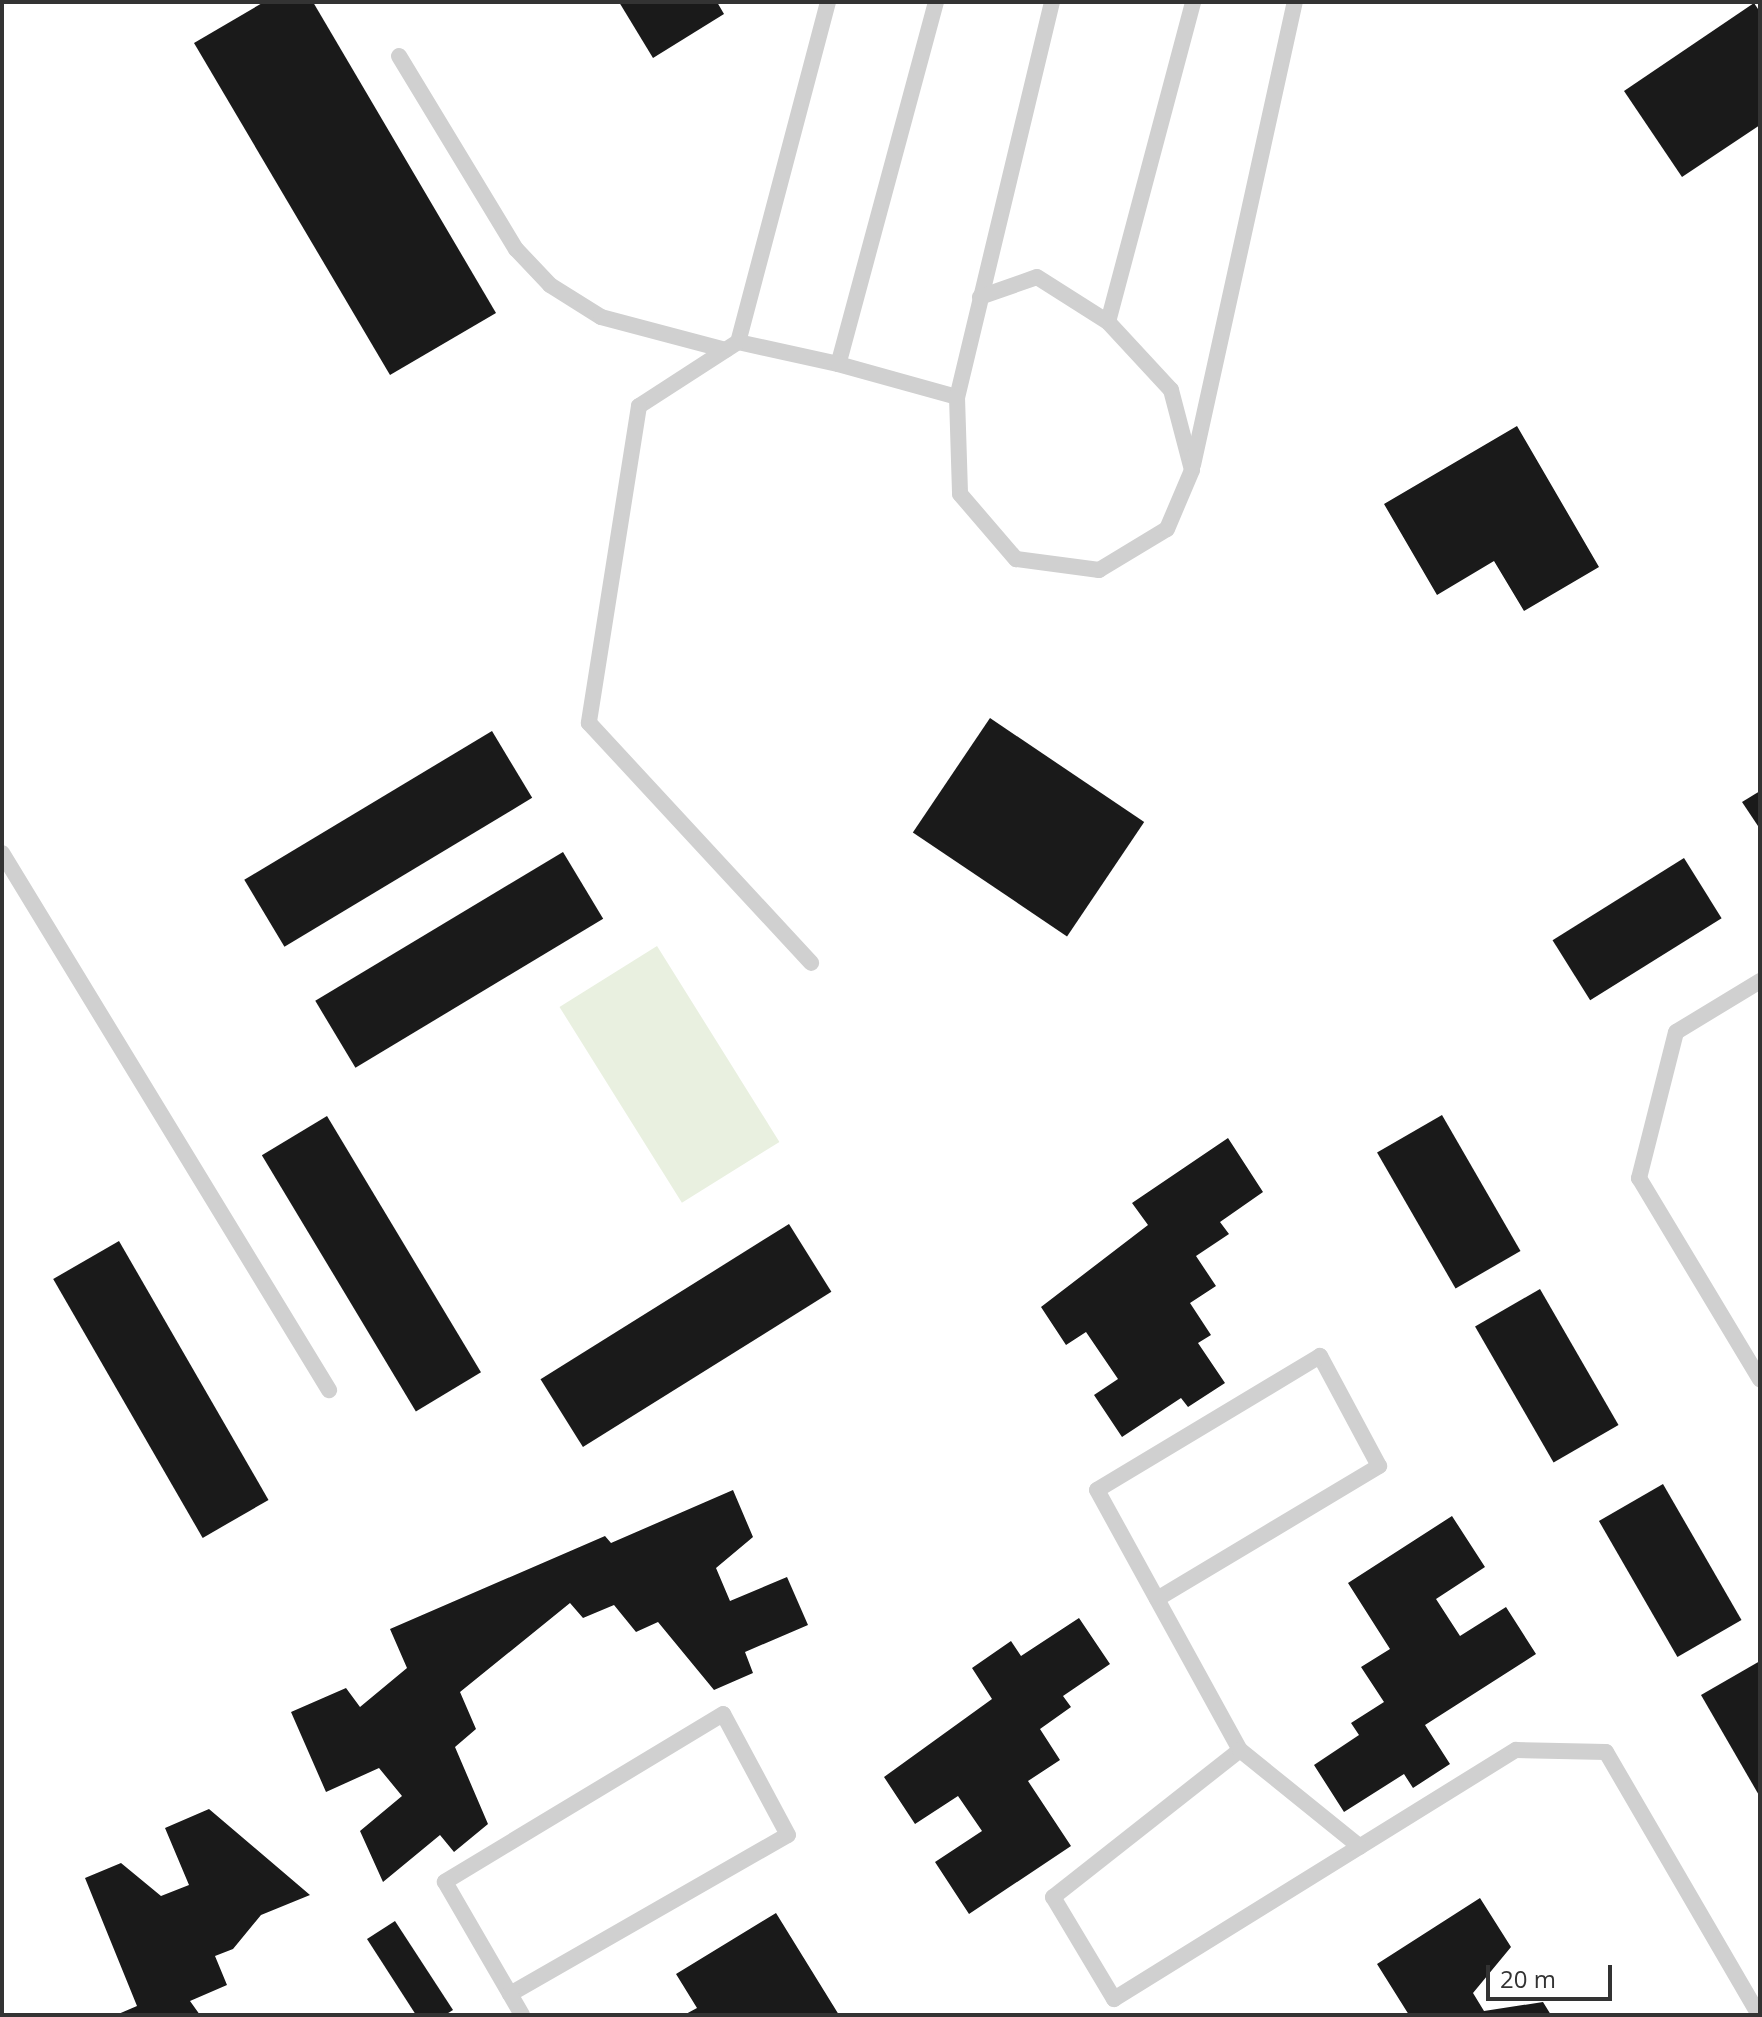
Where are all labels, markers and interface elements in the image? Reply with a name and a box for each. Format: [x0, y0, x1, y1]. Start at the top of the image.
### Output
scale bar [1490, 1949, 1616, 1999]
text: 20 m [1500, 1962, 1556, 1995]

